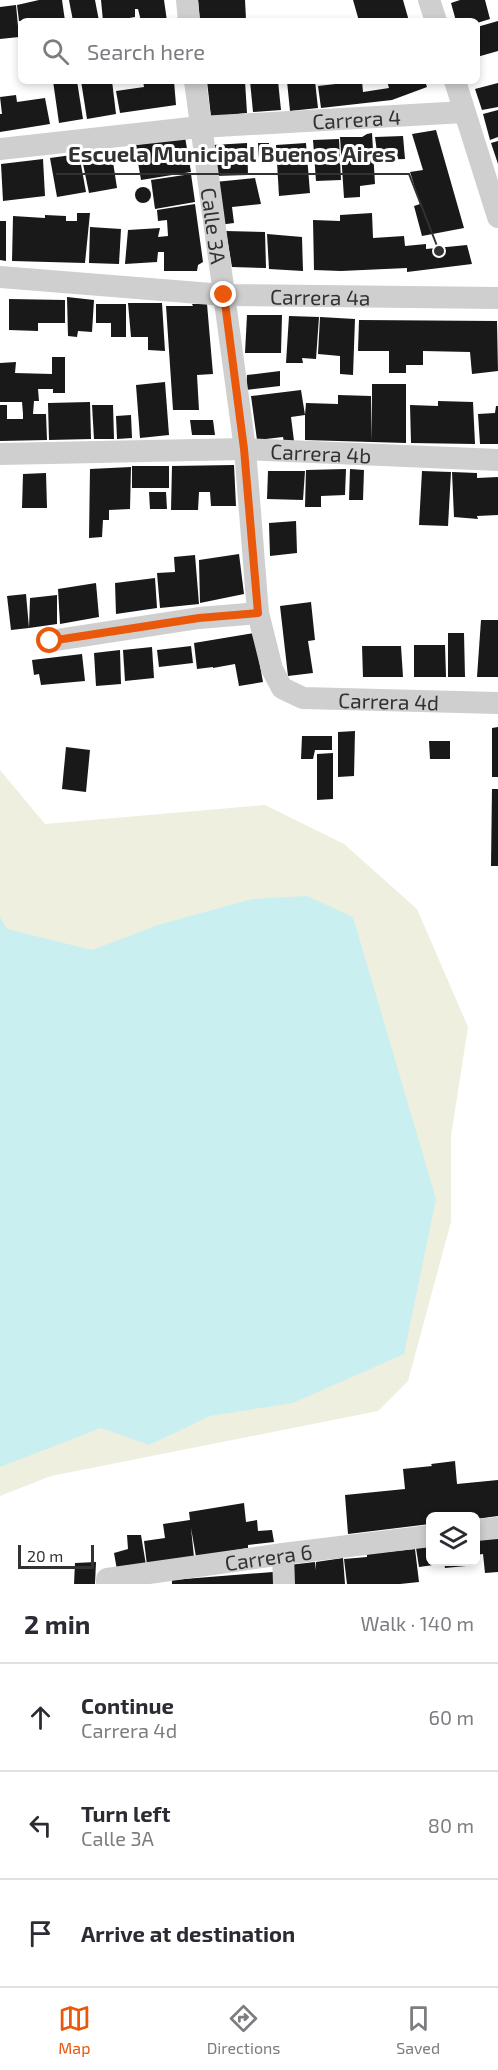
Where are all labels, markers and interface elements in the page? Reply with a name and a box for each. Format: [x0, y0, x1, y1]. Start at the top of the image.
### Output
search box [18, 18, 480, 84]
icon: search [39, 35, 72, 68]
text: Search here [87, 38, 205, 64]
street label: Carrera 4 [311, 103, 402, 133]
callout: Escuela Municipal Buenos Aires [56, 134, 409, 174]
text: Escuela Municipal Buenos Aires [68, 140, 396, 166]
street label: Calle 3A [197, 186, 232, 265]
route end [210, 281, 236, 307]
street label: Carrera 4a [270, 283, 371, 309]
street label: Carrera 4b [270, 438, 372, 467]
route start [36, 627, 62, 653]
street label: Carrera 4d [338, 686, 439, 714]
map controls [426, 1512, 480, 1566]
button: layers [426, 1512, 480, 1566]
street label: Carrera 6 [223, 1538, 314, 1575]
scale bar [18, 1542, 94, 1570]
text: 20 m [27, 1546, 63, 1565]
text: 2 min [24, 1608, 90, 1639]
text: Walk · 140 m [360, 1611, 474, 1635]
text: Continue [81, 1692, 174, 1718]
icon: ahead [24, 1701, 57, 1734]
text: 60 m [429, 1705, 474, 1729]
text: Carrera 4d [81, 1718, 177, 1742]
text: Turn left [81, 1800, 170, 1826]
icon: left [24, 1809, 57, 1842]
text: 80 m [428, 1813, 474, 1837]
text: Calle 3A [81, 1826, 154, 1850]
icon: arrive [24, 1917, 57, 1950]
text: Arrive at destination [81, 1920, 295, 1946]
tab: Map [58, 2002, 91, 2057]
tab: Directions [207, 2002, 280, 2057]
tab: Saved [396, 2002, 440, 2057]

